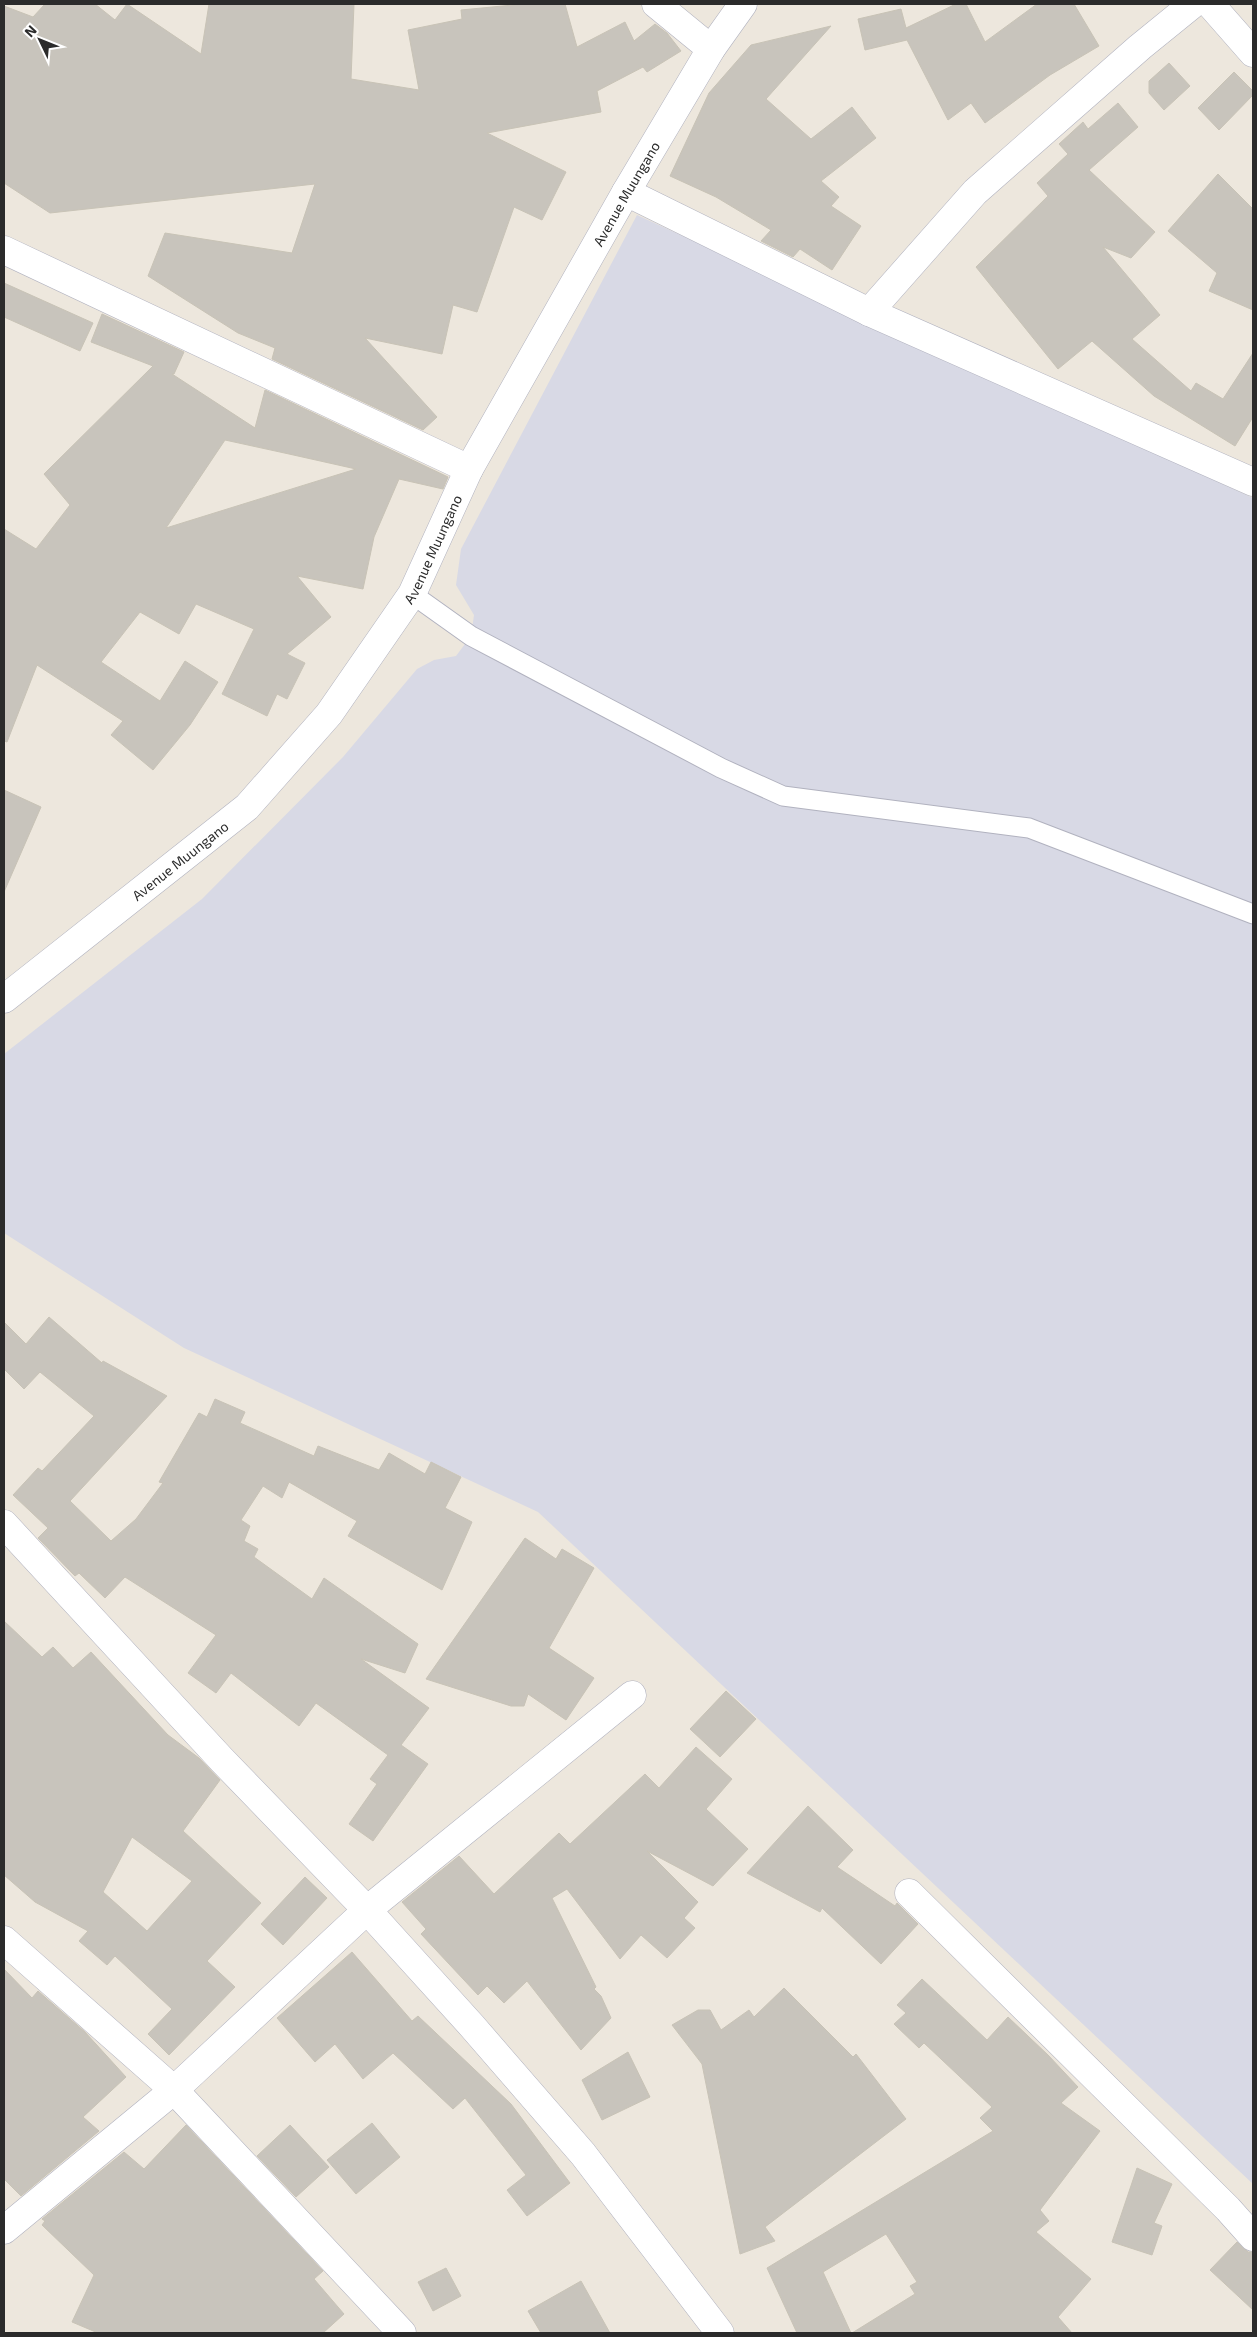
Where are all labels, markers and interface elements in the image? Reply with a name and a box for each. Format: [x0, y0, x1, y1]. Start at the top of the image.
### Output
north arrow [15, 15, 65, 65]
text: N [20, 21, 40, 40]
street label: Avenue Muungano [589, 138, 663, 249]
street label: Avenue Muungano [400, 492, 465, 607]
street label: Avenue Muungano [128, 817, 231, 903]

